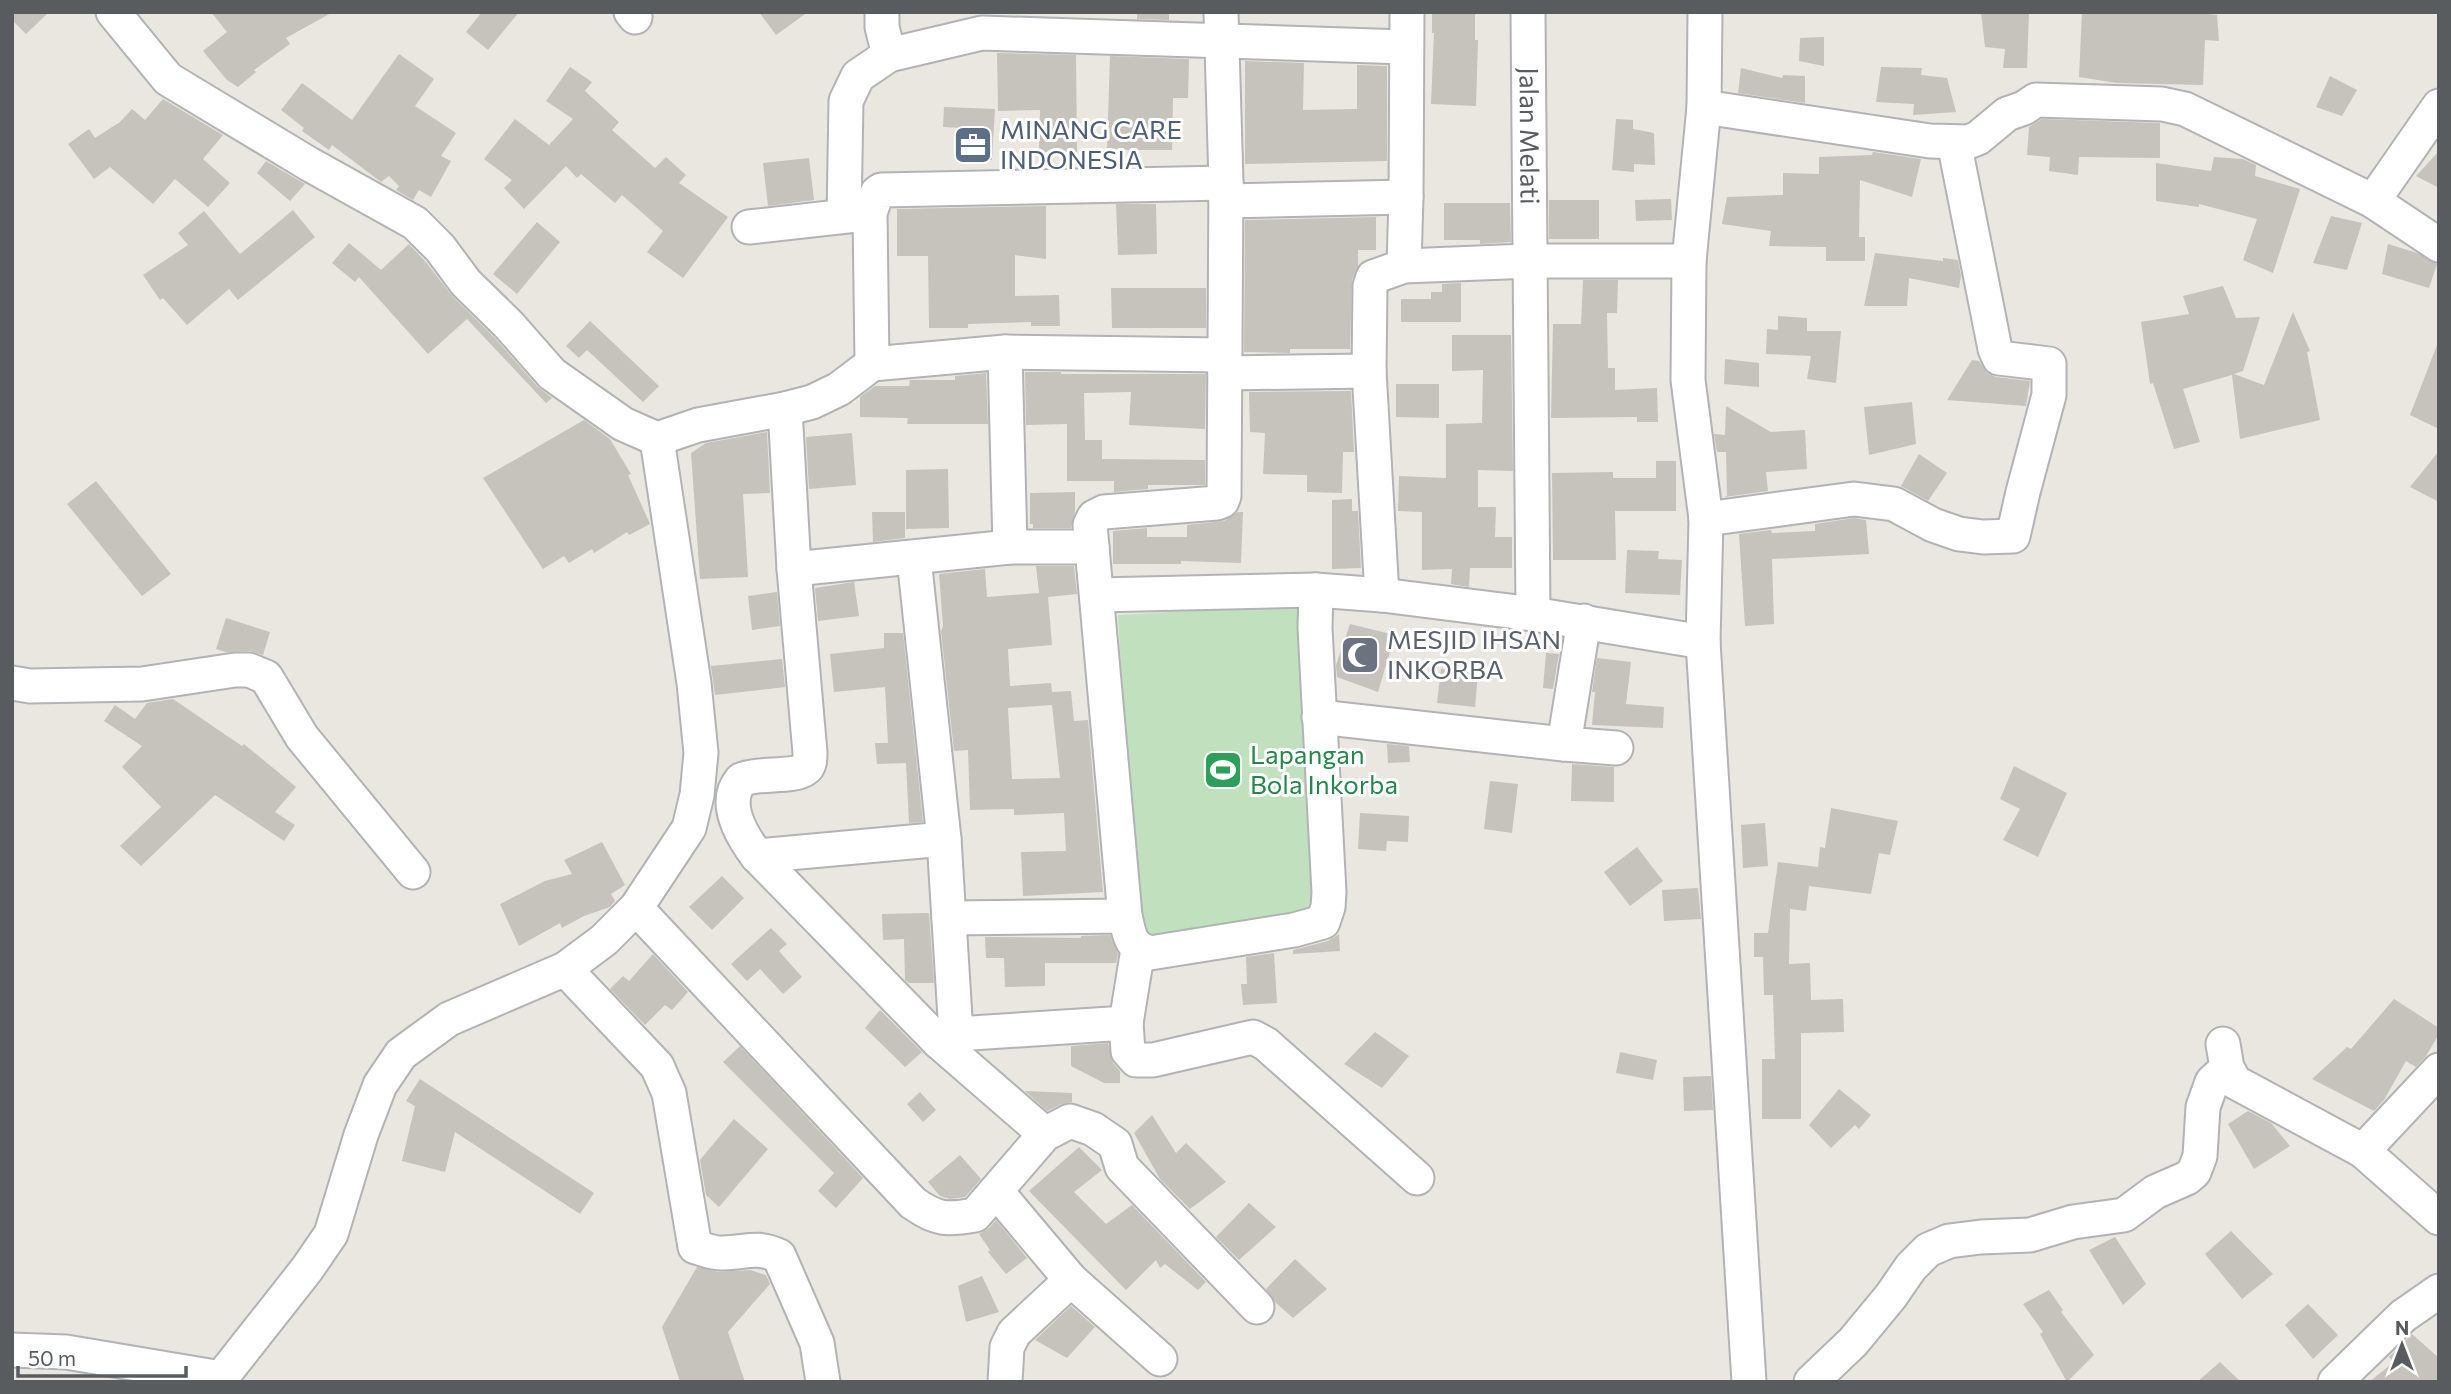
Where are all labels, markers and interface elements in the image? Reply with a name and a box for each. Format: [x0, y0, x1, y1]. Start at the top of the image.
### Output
street label: Jalan Melati [1514, 67, 1547, 205]
place label: MINANG CARE INDONESIA [1000, 113, 1182, 174]
office icon: MINANG CARE INDONESIA [952, 124, 994, 166]
place label: MESJID IHSAN INKORBA [1387, 623, 1561, 684]
mosque icon: MESJID IHSAN INKORBA [1339, 634, 1381, 676]
place label: Lapangan Bola Inkorba [1250, 738, 1398, 799]
sports icon: Lapangan Bola Inkorba [1202, 749, 1244, 791]
north arrow [2367, 1310, 2437, 1380]
text: N [2395, 1316, 2409, 1339]
scale bar [18, 1334, 186, 1378]
text: 50 m [28, 1345, 76, 1370]

